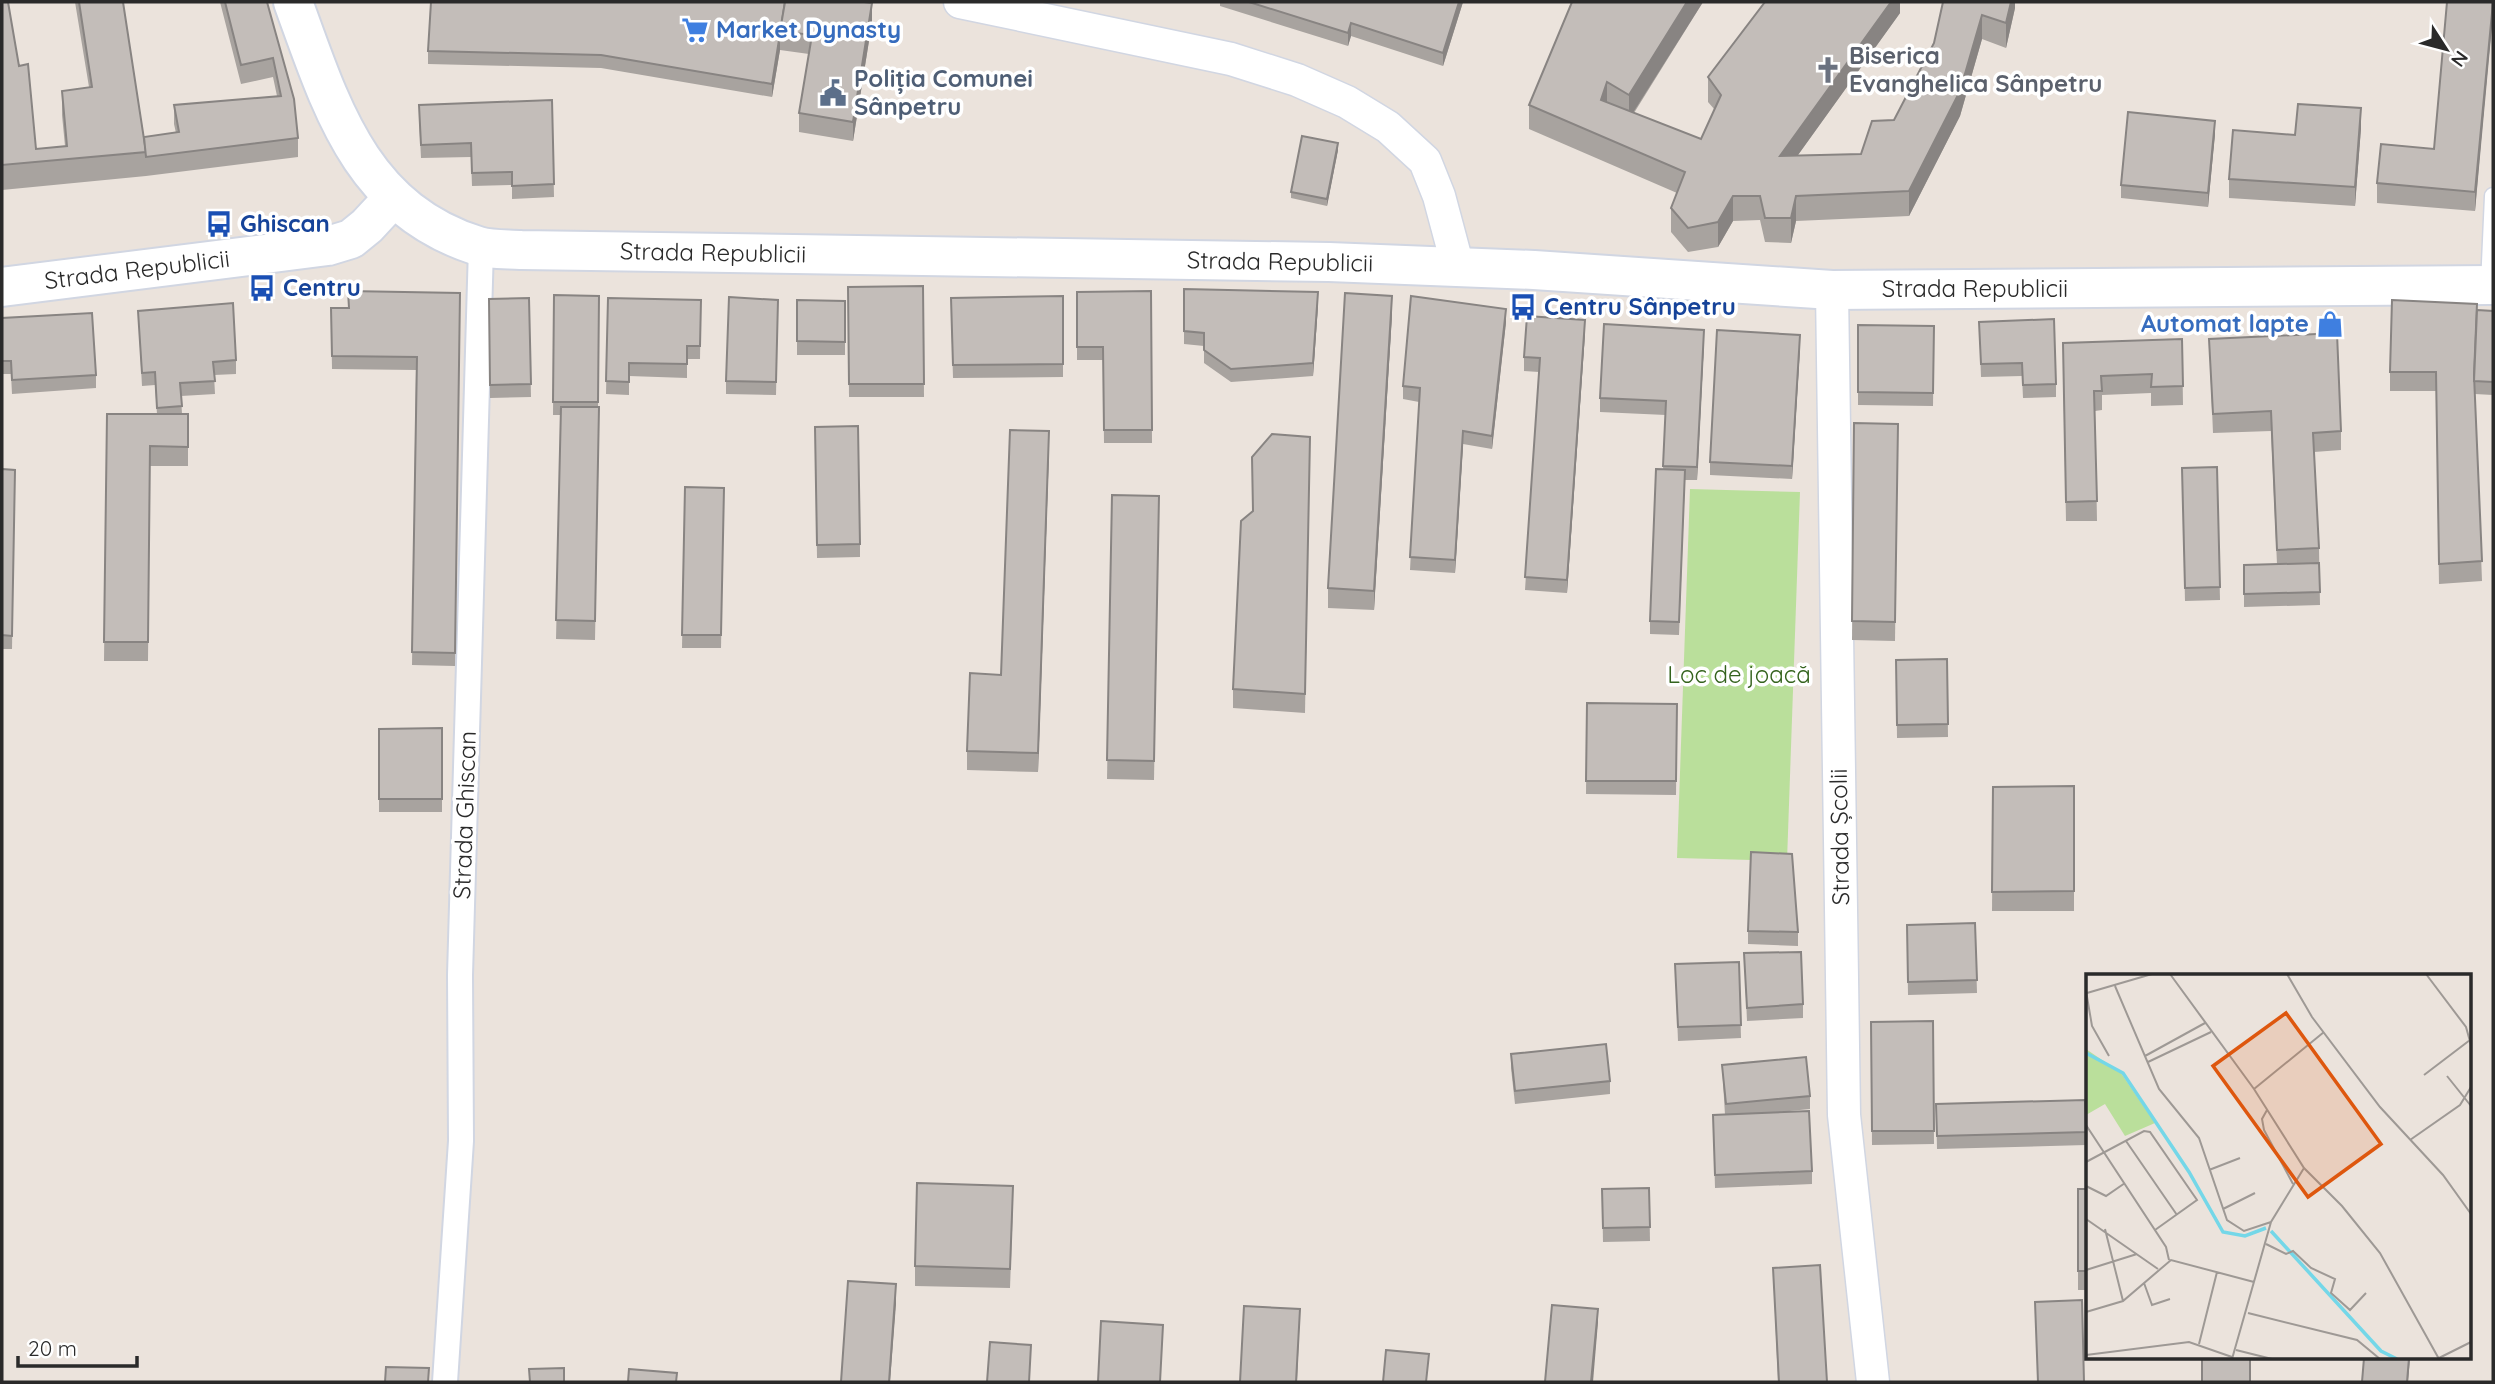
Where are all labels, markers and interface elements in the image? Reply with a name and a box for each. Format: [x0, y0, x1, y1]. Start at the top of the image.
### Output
place label: Market Dynasty [716, 14, 901, 44]
north arrow [2411, 14, 2481, 84]
supermarket icon: Market Dynasty [680, 15, 710, 45]
place label: Biserica Evanghelica Sânpetru [1849, 40, 2102, 98]
text: N [2446, 46, 2474, 72]
church icon: Biserica Evanghelica Sânpetru [1813, 55, 1843, 85]
place label: Poliția Comunei Sânpetru [854, 63, 1033, 121]
public building icon: Poliția Comunei Sânpetru [818, 78, 848, 108]
place label: Ghiscan [240, 208, 330, 238]
bus stop icon: Ghiscan [204, 209, 234, 239]
street label: Strada Republicii [620, 235, 806, 269]
street label: Strada Republicii [43, 243, 231, 295]
street label: Strada Republicii [1187, 244, 1373, 278]
place label: Centru [283, 272, 361, 302]
bus stop icon: Centru [247, 273, 277, 303]
street label: Strada Republicii [1882, 273, 2068, 303]
place label: Centru Sânpetru [1544, 291, 1736, 321]
bus stop icon: Centru Sânpetru [1508, 292, 1538, 322]
place label: Automat lapte [2141, 308, 2309, 338]
shop icon: Automat lapte [2315, 309, 2345, 339]
park label: Loc de joacă [1667, 659, 1811, 689]
street label: Strada Ghiscan [446, 730, 482, 900]
street label: Strada Școlii [1823, 768, 1855, 906]
inset map [2086, 974, 2470, 1360]
scale bar [18, 1324, 136, 1368]
text: 20 m [28, 1335, 77, 1361]

